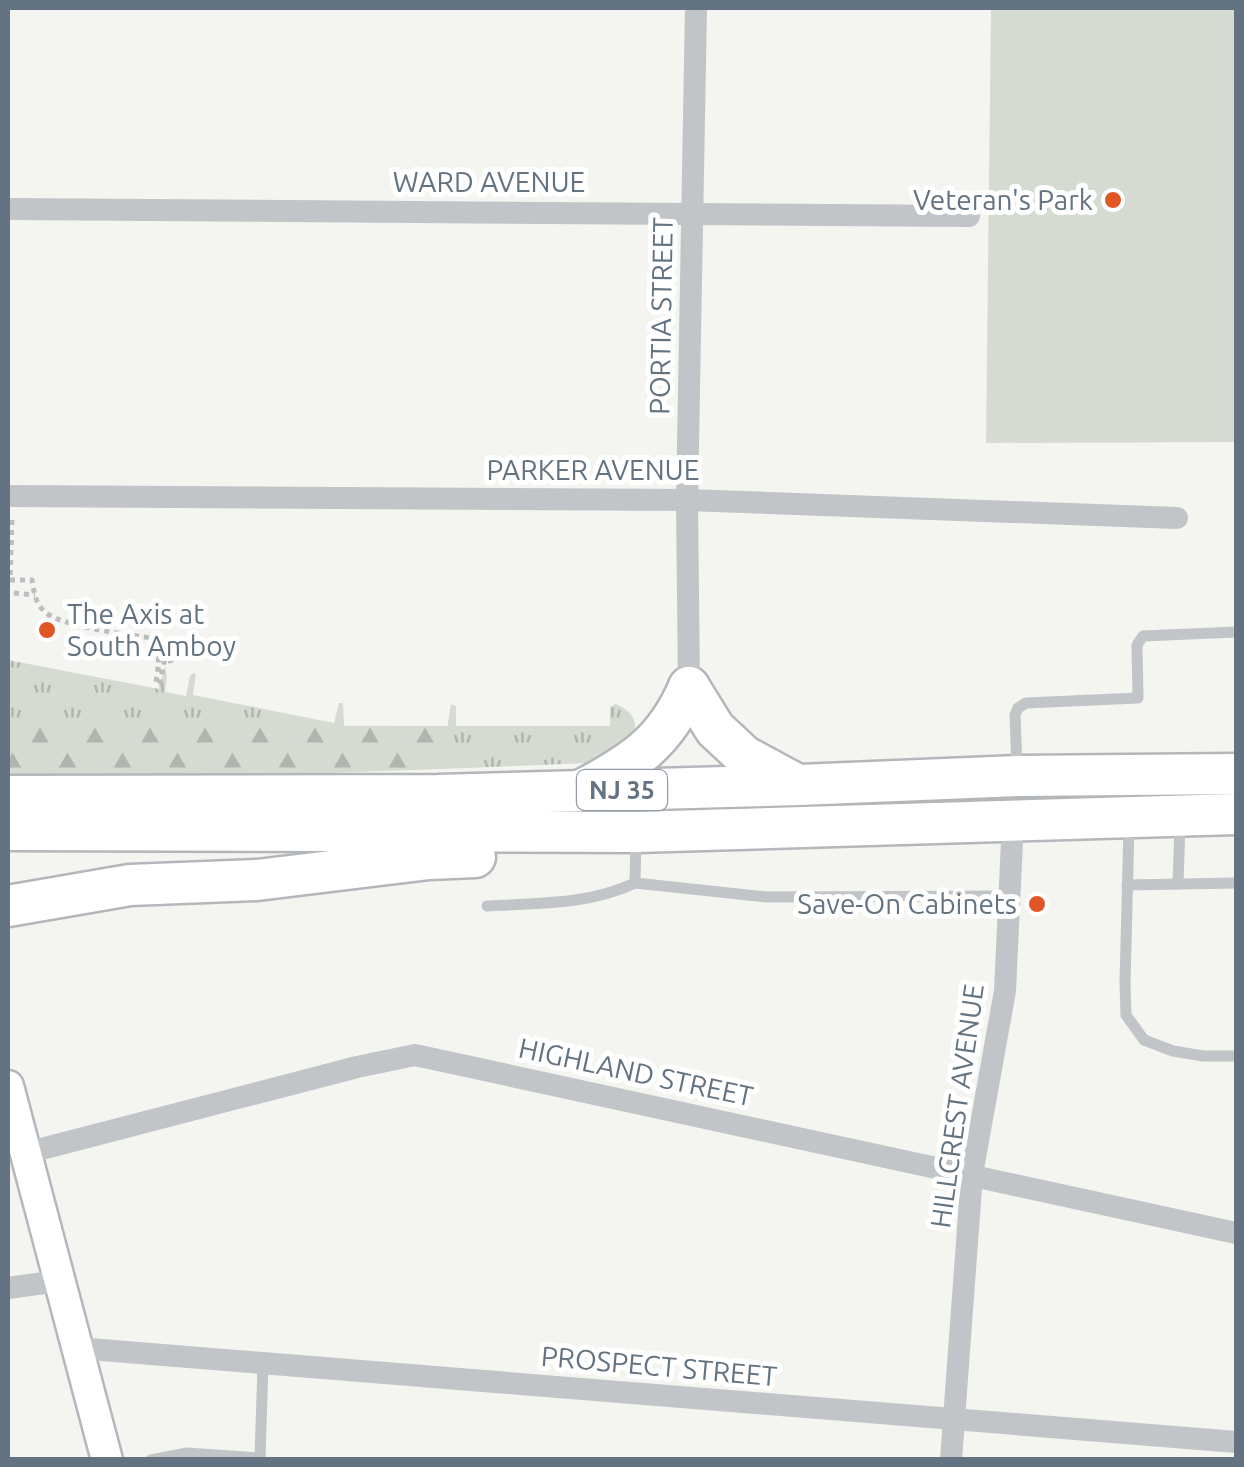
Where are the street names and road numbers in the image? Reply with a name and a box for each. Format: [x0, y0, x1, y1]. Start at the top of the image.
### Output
street label: WARD AVENUE [393, 166, 585, 197]
street label: PORTIA STREET [643, 216, 678, 415]
street label: PARKER AVENUE [487, 454, 699, 485]
road number: NJ 35 [577, 770, 667, 810]
street label: HILLCREST AVENUE [924, 982, 989, 1230]
street label: HIGHLAND STREET [516, 1032, 757, 1112]
street label: PROSPECT STREET [540, 1340, 779, 1391]

